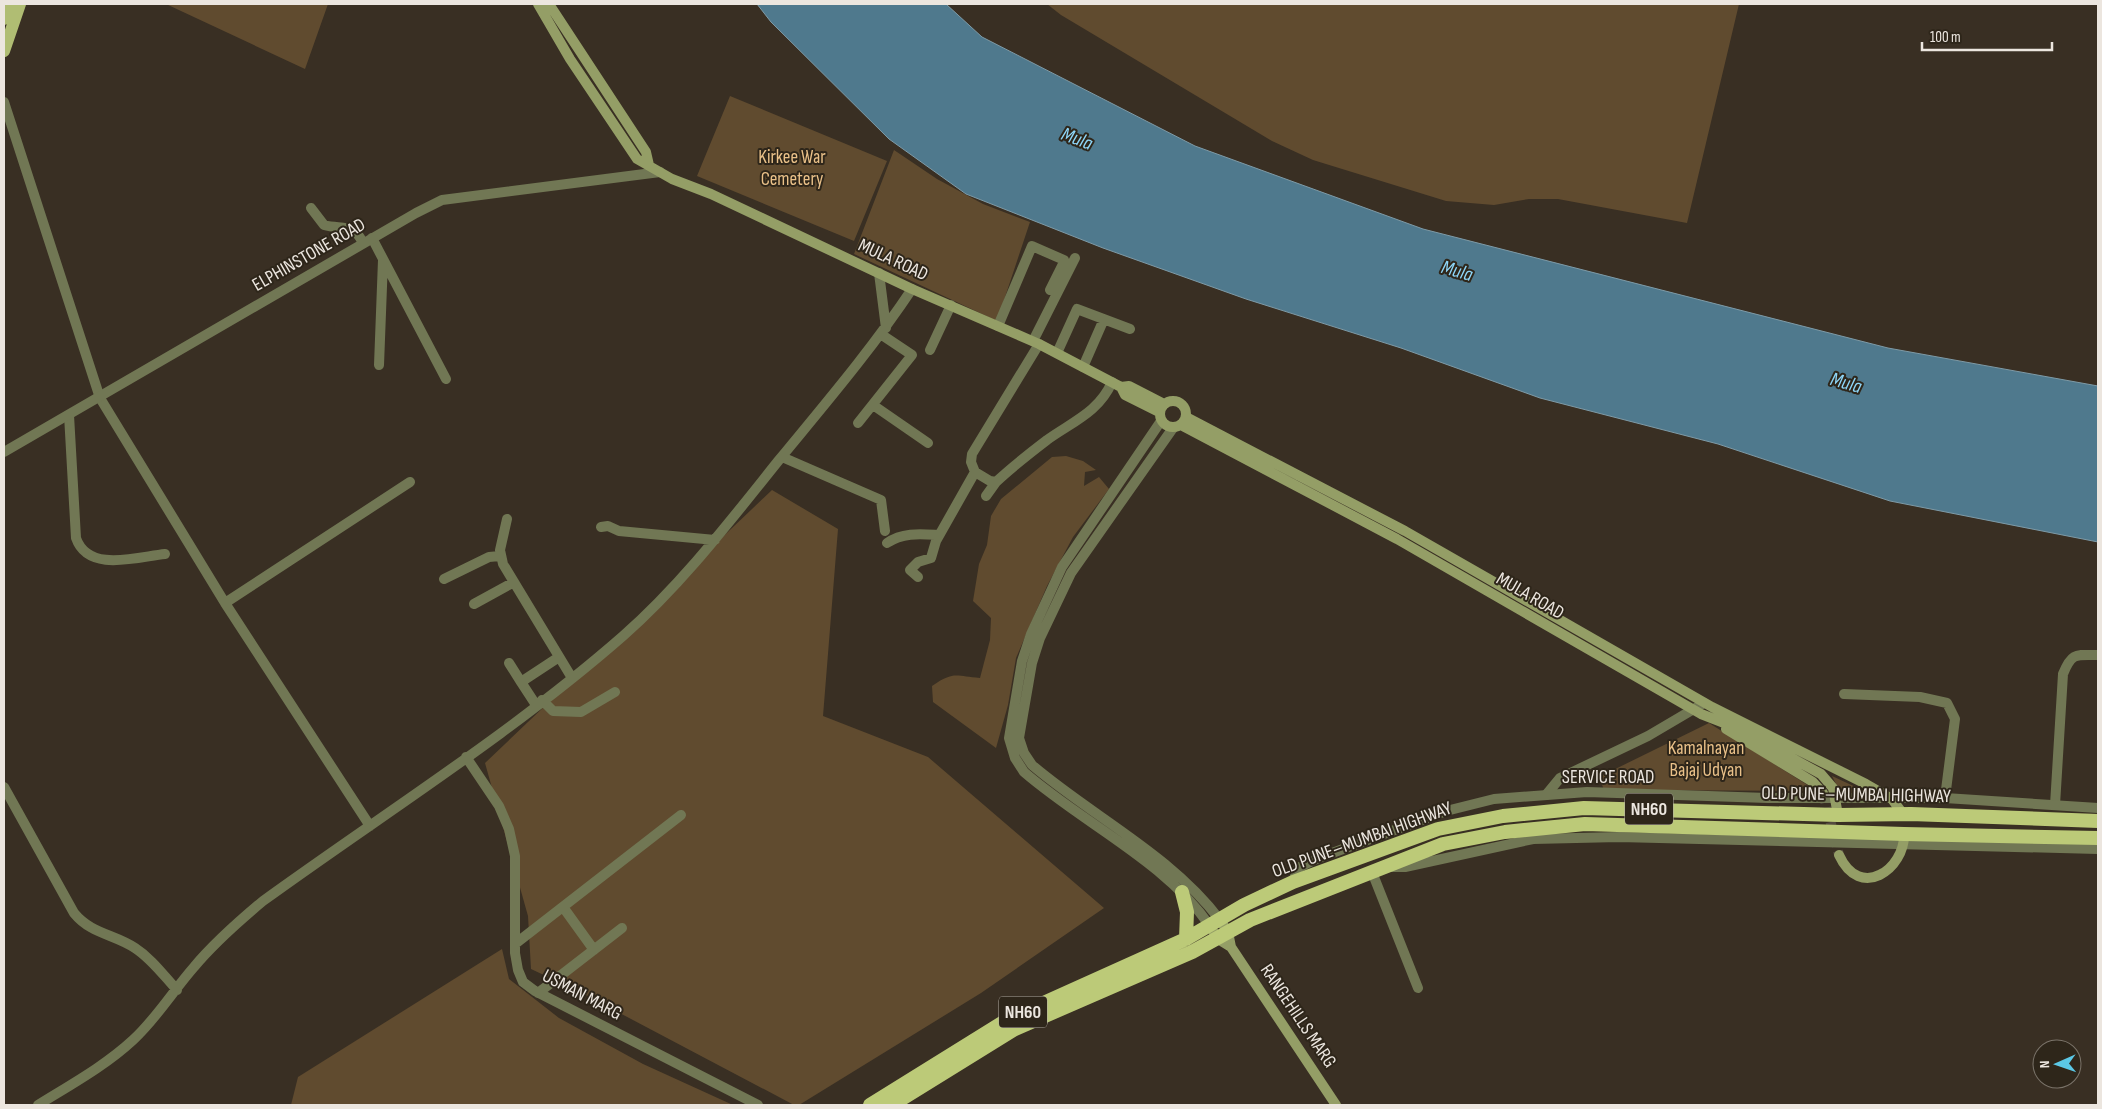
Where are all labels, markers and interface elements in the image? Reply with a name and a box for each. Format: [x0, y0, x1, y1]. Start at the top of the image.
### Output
scale bar [1922, 20, 2052, 52]
text: 100 m [1930, 28, 1961, 47]
water label: Mula [1058, 122, 1096, 156]
park label: Kirkee War Cemetery [758, 146, 826, 191]
street label: ELPHINSTONE ROAD [248, 213, 370, 297]
street label: MULA ROAD [854, 234, 932, 286]
water label: Mula [1439, 255, 1475, 287]
water label: Mula [1828, 367, 1864, 399]
street label: MULA ROAD [1492, 567, 1568, 625]
park label: Kamalnayan Bajaj Udyan [1668, 737, 1744, 782]
street label: SERVICE ROAD [1562, 766, 1654, 789]
street label: OLD PUNE–MUMBAI HIGHWAY [1761, 782, 1951, 808]
road number: NH60 [1625, 794, 1673, 824]
street label: OLD PUNE–MUMBAI HIGHWAY [1269, 797, 1455, 883]
street label: RANGEHILLS MARG [1255, 960, 1341, 1072]
street label: USMAN MARG [538, 964, 626, 1026]
road number: NH60 [999, 996, 1047, 1028]
north arrow [2032, 1039, 2082, 1089]
text: N [2036, 1060, 2053, 1068]

